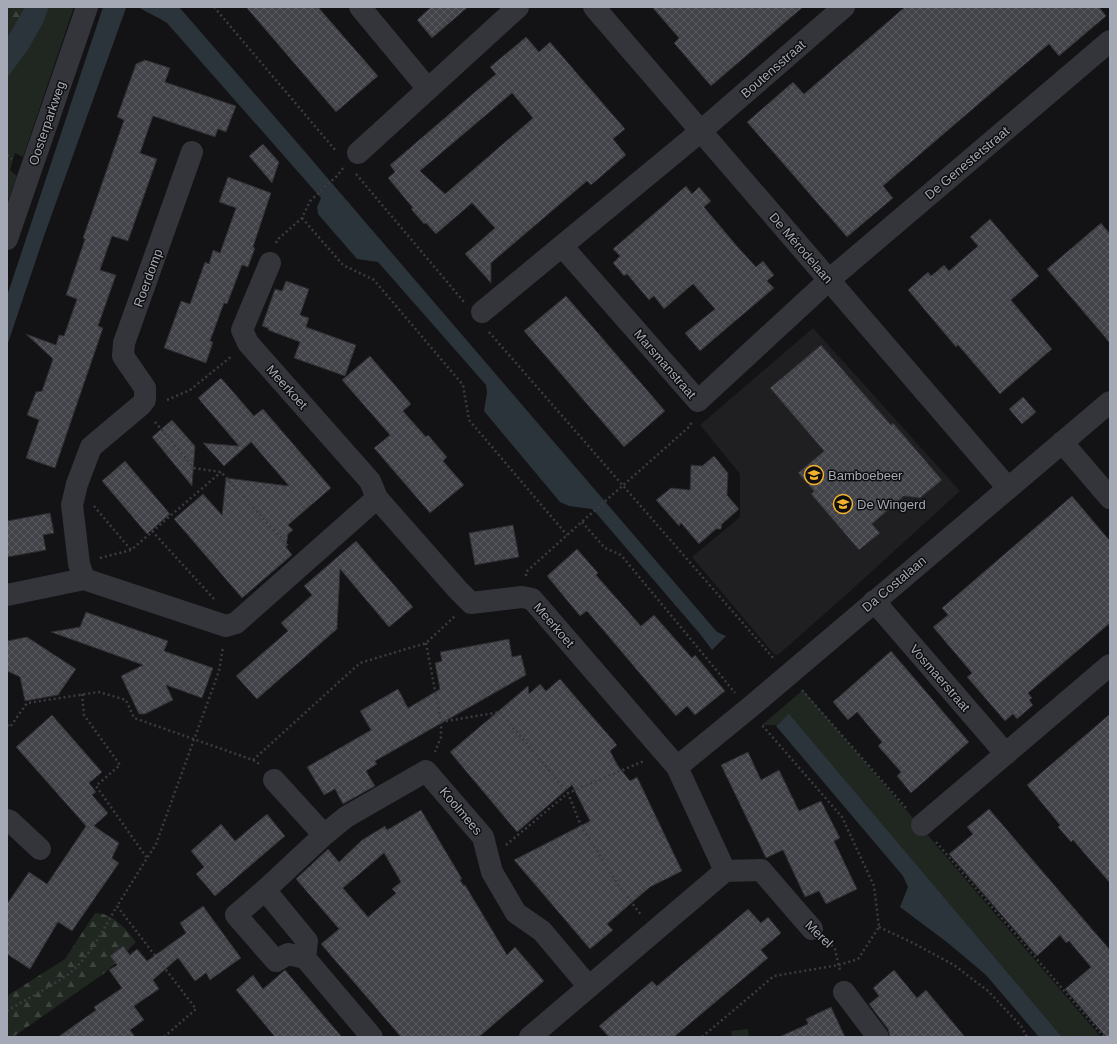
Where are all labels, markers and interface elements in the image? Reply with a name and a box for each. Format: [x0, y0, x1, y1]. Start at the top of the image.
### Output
street label: Boutensstraat [738, 37, 808, 101]
street label: Oosterparkweg [26, 79, 68, 167]
street label: De Genestetstraat [922, 123, 1013, 203]
street label: De Mérodelaan [766, 210, 836, 286]
street label: Roerdomp [131, 247, 165, 309]
street label: Marsmanstraat [631, 326, 699, 402]
street label: Meerkoet [263, 362, 311, 412]
school or university icon: Bamboebeer [803, 464, 825, 486]
place label: Bamboebeer [828, 468, 903, 483]
school or university icon: De Wingerd [832, 493, 854, 515]
place label: De Wingerd [857, 497, 926, 512]
street label: Da Costalaan [859, 553, 929, 615]
street label: Meerkoet [531, 600, 578, 651]
street label: Vosmaerstraat [907, 641, 973, 715]
street label: Koolmees [437, 784, 486, 838]
street label: Merel [802, 917, 836, 951]

